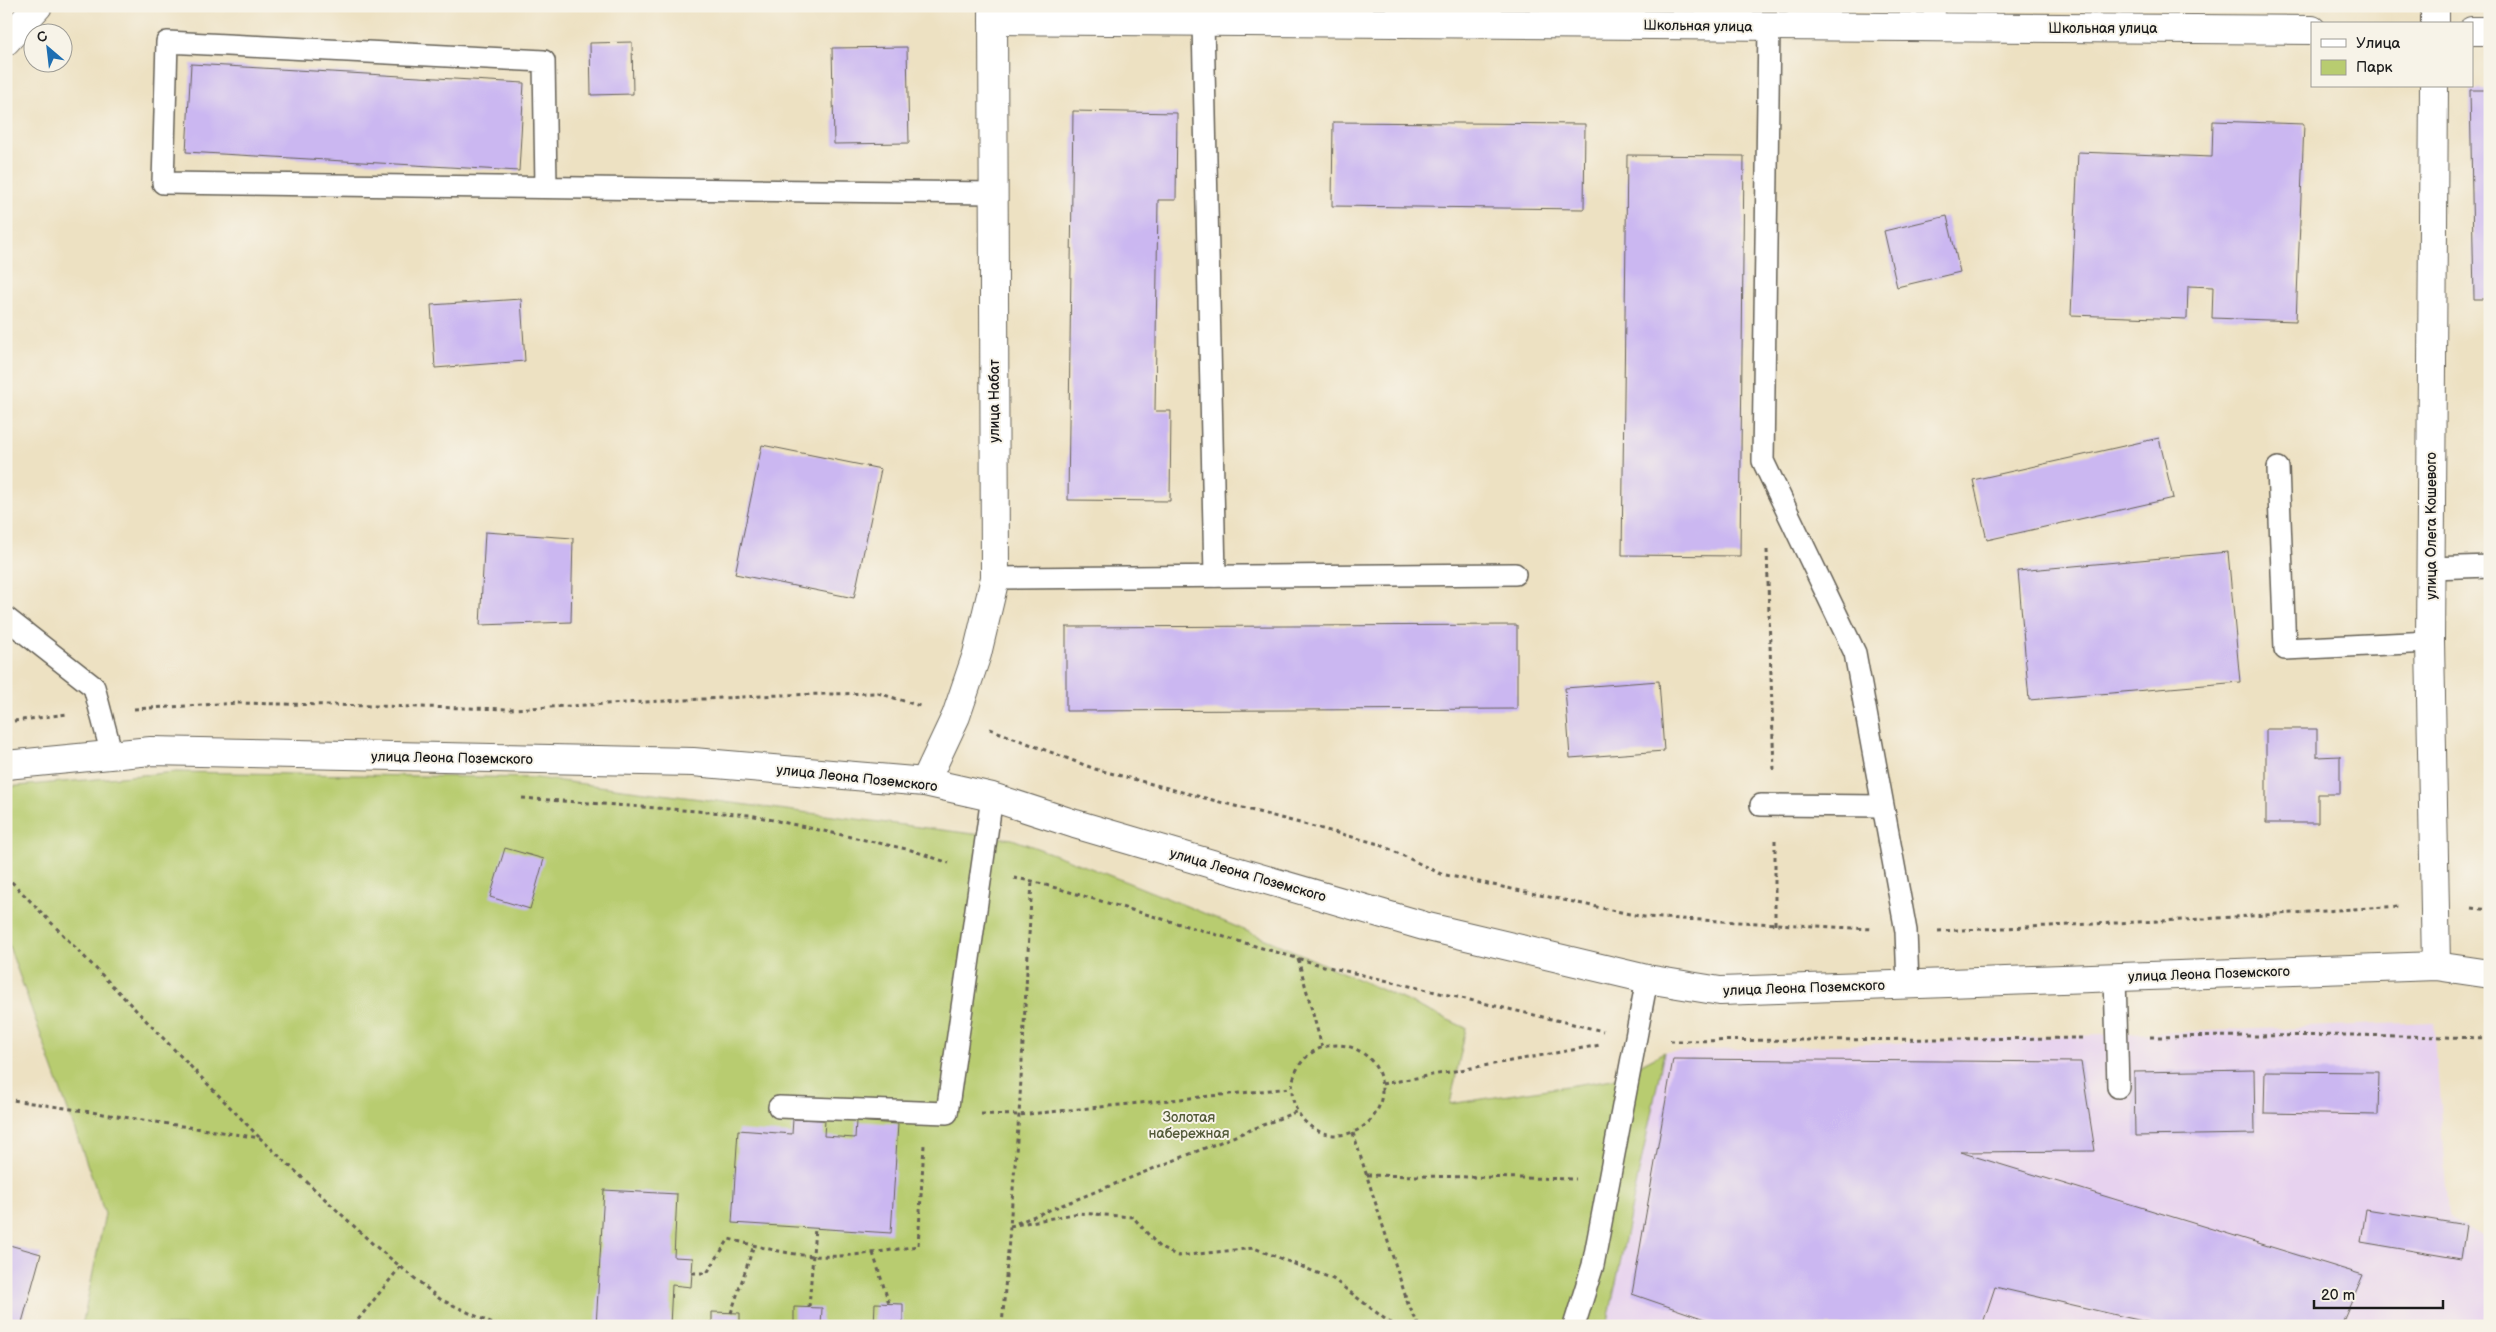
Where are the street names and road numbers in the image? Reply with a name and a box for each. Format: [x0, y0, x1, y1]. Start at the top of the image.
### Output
street label: Школьная улица [1643, 17, 1754, 35]
street label: Школьная улица [2048, 20, 2158, 37]
street label: улица Набат [986, 359, 1003, 443]
street label: улица Олега Кошевого [2423, 452, 2440, 600]
street label: улица Леона Поземского [371, 748, 533, 768]
street label: улица Леона Поземского [776, 761, 938, 795]
street label: улица Леона Поземского [1168, 845, 1328, 905]
street label: улица Леона Поземского [2128, 963, 2290, 985]
street label: улица Леона Поземского [1723, 977, 1885, 999]

